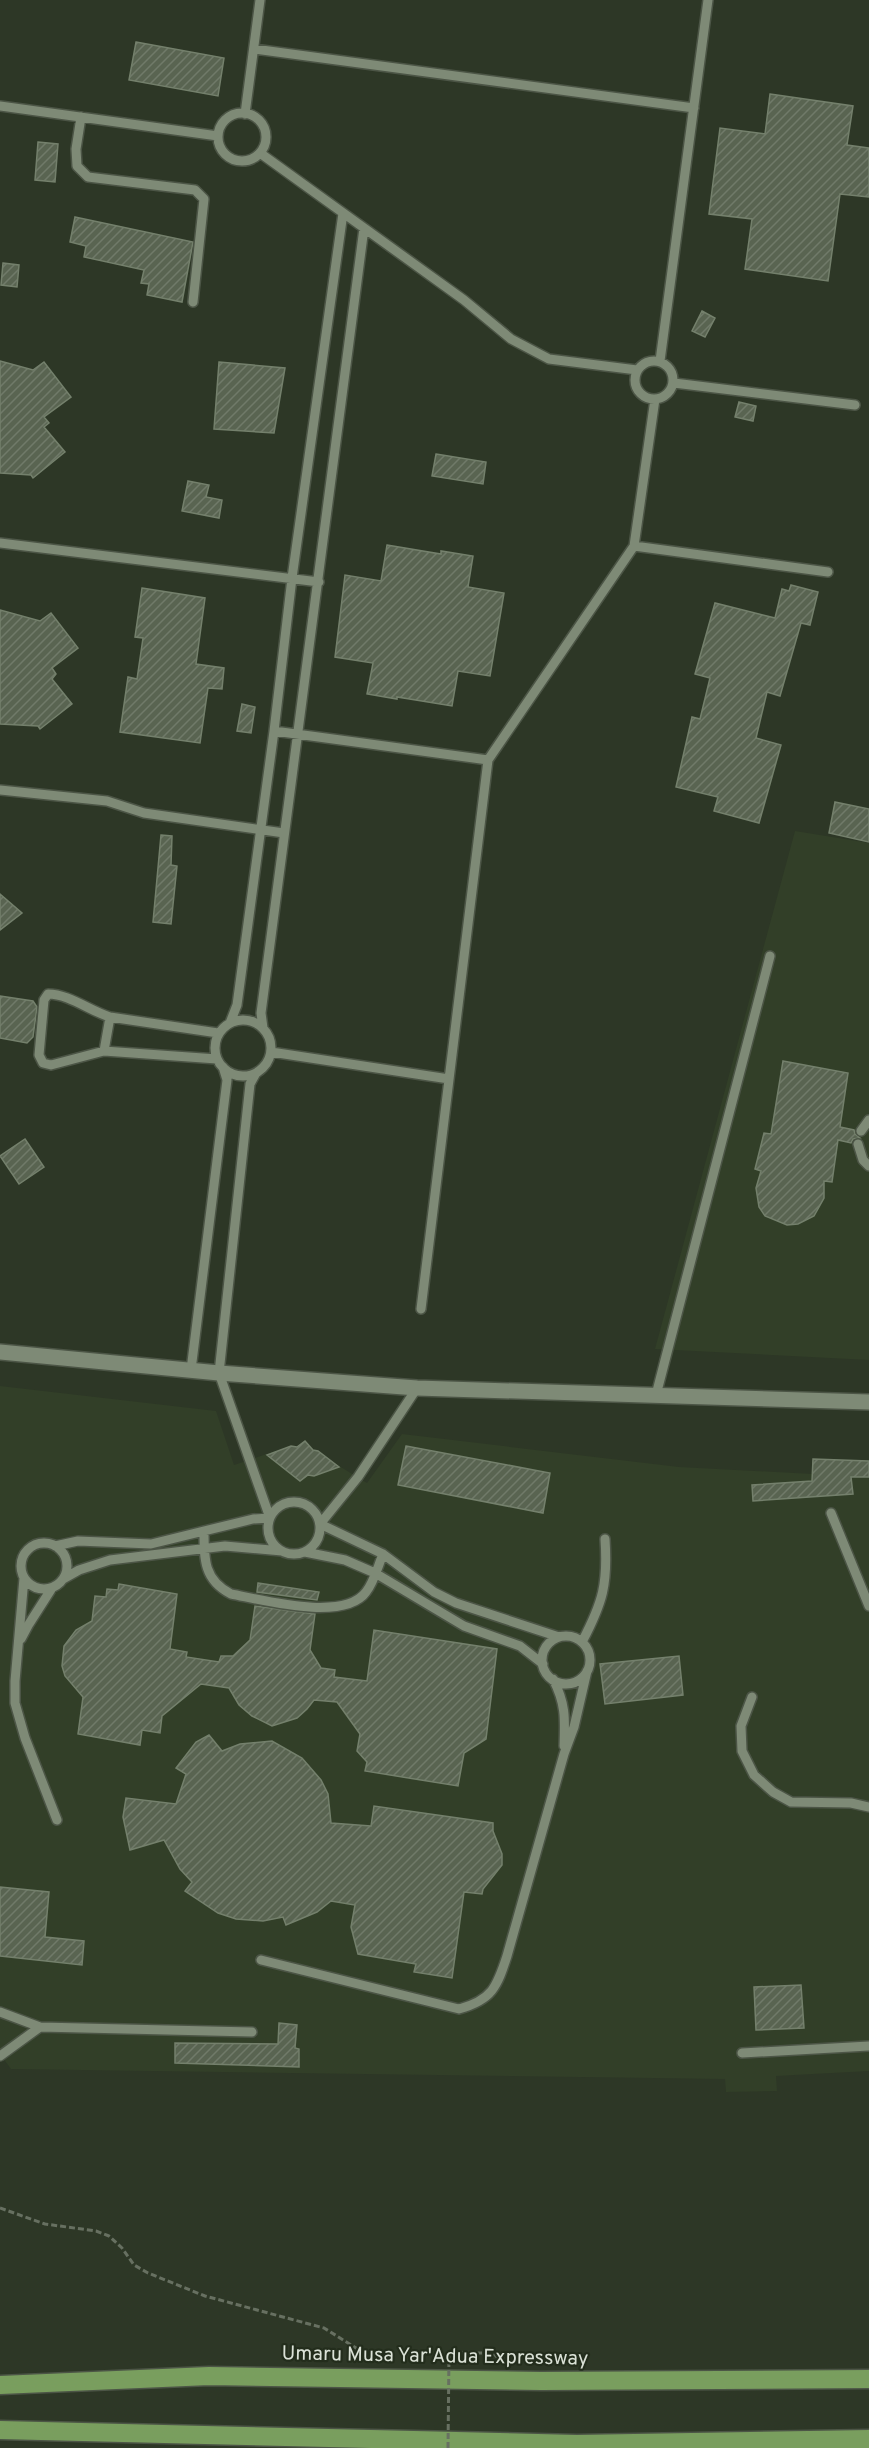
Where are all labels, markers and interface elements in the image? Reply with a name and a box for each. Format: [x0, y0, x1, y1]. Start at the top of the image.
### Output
street label: Umaru Musa Yar'Adua Expressway [281, 2341, 589, 2373]

